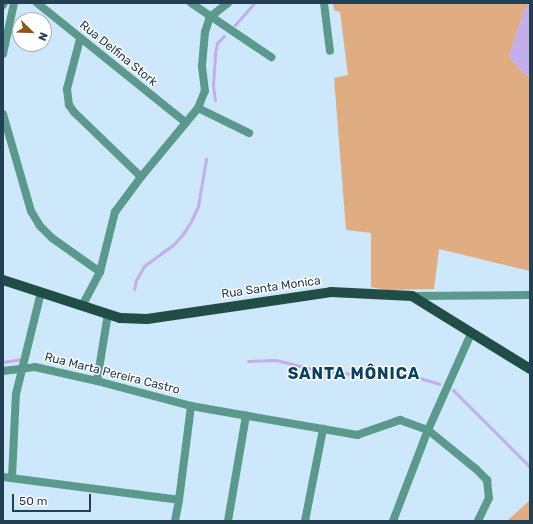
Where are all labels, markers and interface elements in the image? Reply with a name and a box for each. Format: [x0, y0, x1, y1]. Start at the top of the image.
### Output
north arrow [12, 12, 52, 52]
street label: Rua Delfina Stork [76, 18, 160, 90]
text: N [35, 30, 50, 43]
street label: Rua Santa Monica [220, 274, 322, 302]
street label: Rua Marta Pereira Castro [43, 350, 181, 398]
district label: SANTA MÔNICA [287, 364, 421, 384]
scale bar [14, 486, 93, 512]
text: 50 m [19, 494, 47, 508]

